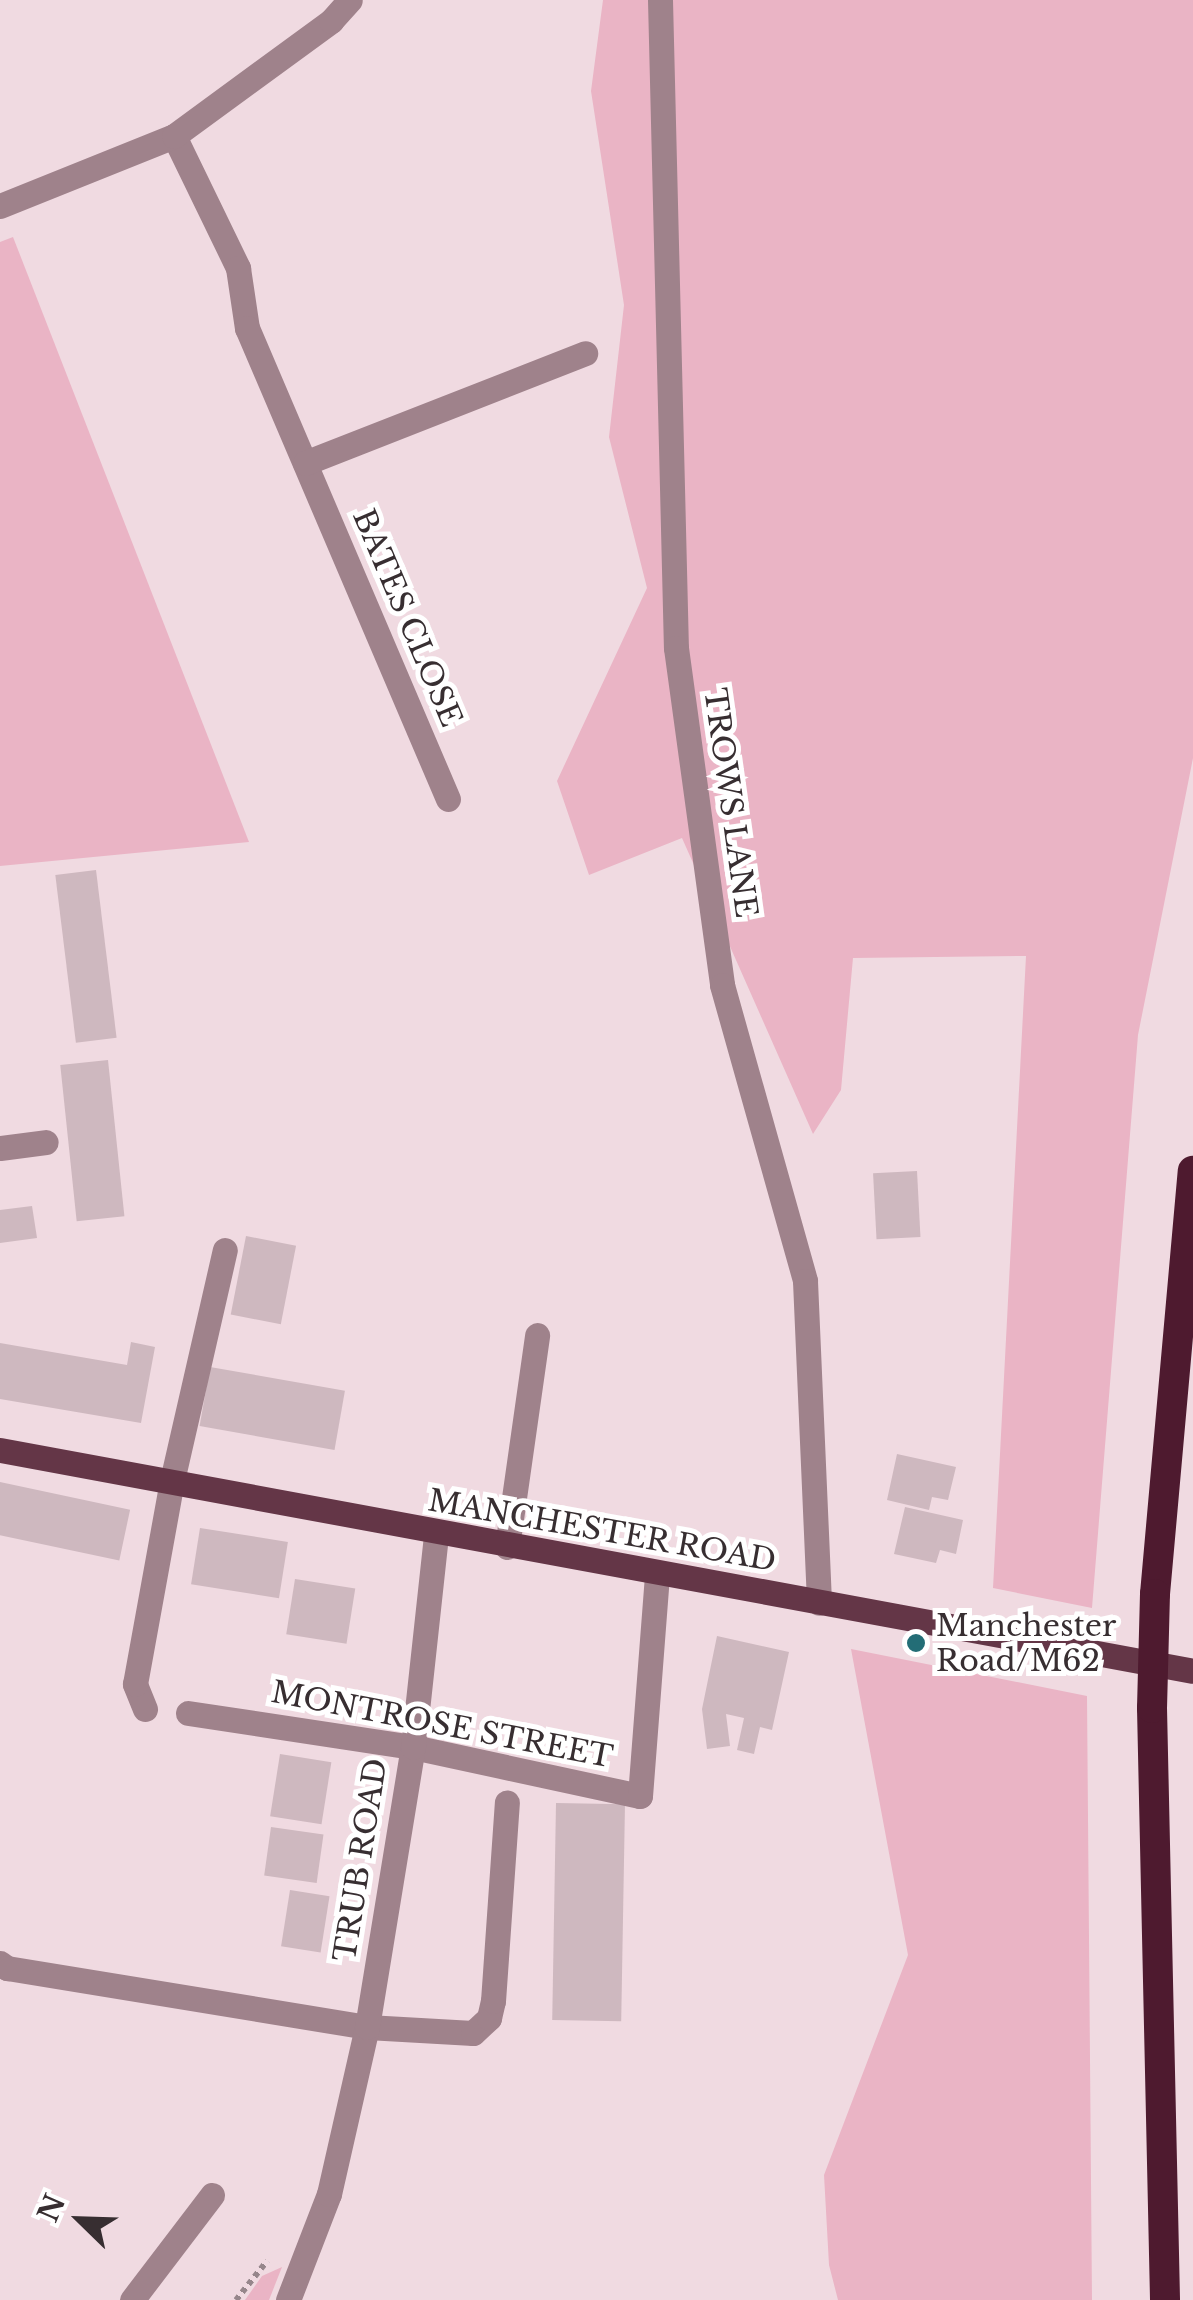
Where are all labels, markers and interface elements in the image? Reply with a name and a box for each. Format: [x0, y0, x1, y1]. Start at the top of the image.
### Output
street label: BATES CLOSE [345, 504, 469, 732]
street label: TROWS LANE [696, 686, 764, 920]
street label: MANCHESTER ROAD [425, 1483, 779, 1579]
place label: Manchester Road/M62 [936, 1608, 1116, 1678]
marker: Manchester Road/M62 [905, 1632, 927, 1654]
street label: MONTROSE STREET [268, 1674, 616, 1776]
street label: TRUB ROAD [327, 1756, 395, 1964]
north arrow [30, 2170, 130, 2270]
text: N [31, 2189, 73, 2227]

